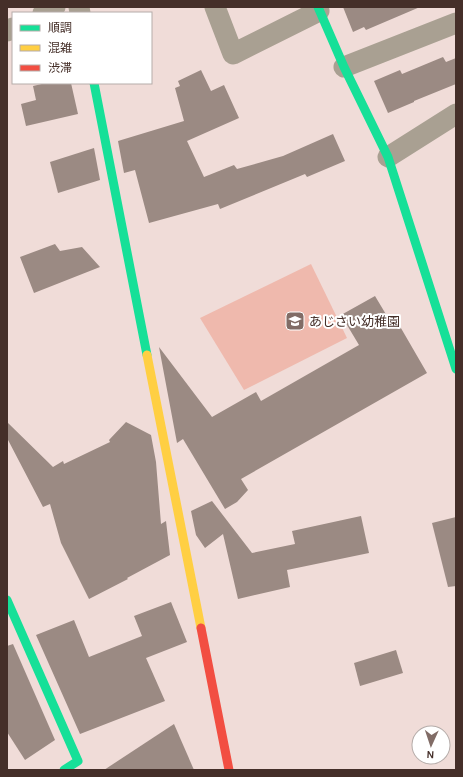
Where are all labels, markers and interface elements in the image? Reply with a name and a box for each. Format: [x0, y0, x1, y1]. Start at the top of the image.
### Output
legend [12, 12, 152, 84]
text: 順調 [48, 21, 72, 35]
text: 混雑 [48, 41, 72, 55]
text: 渋滞 [48, 61, 72, 75]
school or university icon: あじさい幼稚園 [284, 310, 306, 332]
place label: あじさい幼稚園 [309, 314, 400, 329]
north arrow [411, 725, 451, 765]
text: N [426, 748, 435, 761]

